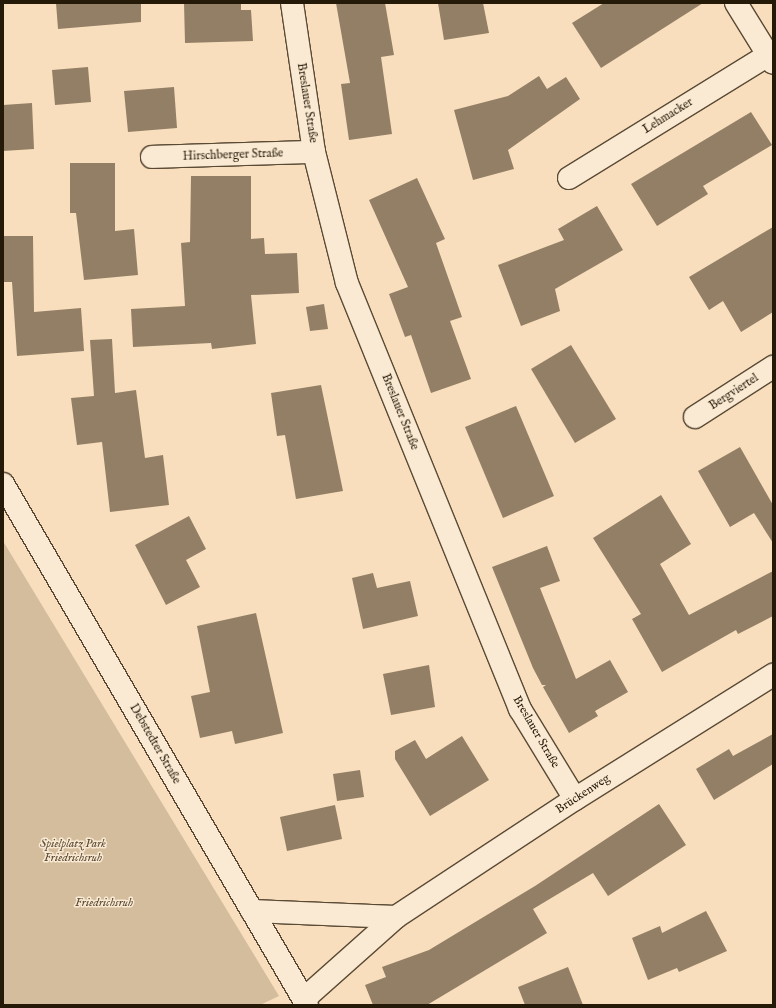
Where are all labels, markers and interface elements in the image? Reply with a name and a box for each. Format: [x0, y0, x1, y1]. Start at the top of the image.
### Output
street label: Breslauer Straße [294, 62, 320, 144]
street label: Lehmacker [640, 95, 696, 137]
street label: Hirschberger Straße [182, 146, 284, 164]
street label: Bergviertel [707, 371, 761, 413]
street label: Breslauer Straße [378, 372, 422, 452]
street label: Breslauer Straße [510, 693, 562, 771]
street label: Debstedter Straße [126, 701, 184, 787]
street label: Brückenweg [553, 771, 613, 817]
park label: Spielplatz Park Friedrichsruh [40, 837, 106, 865]
park label: Friedrichsruh [75, 896, 133, 910]

